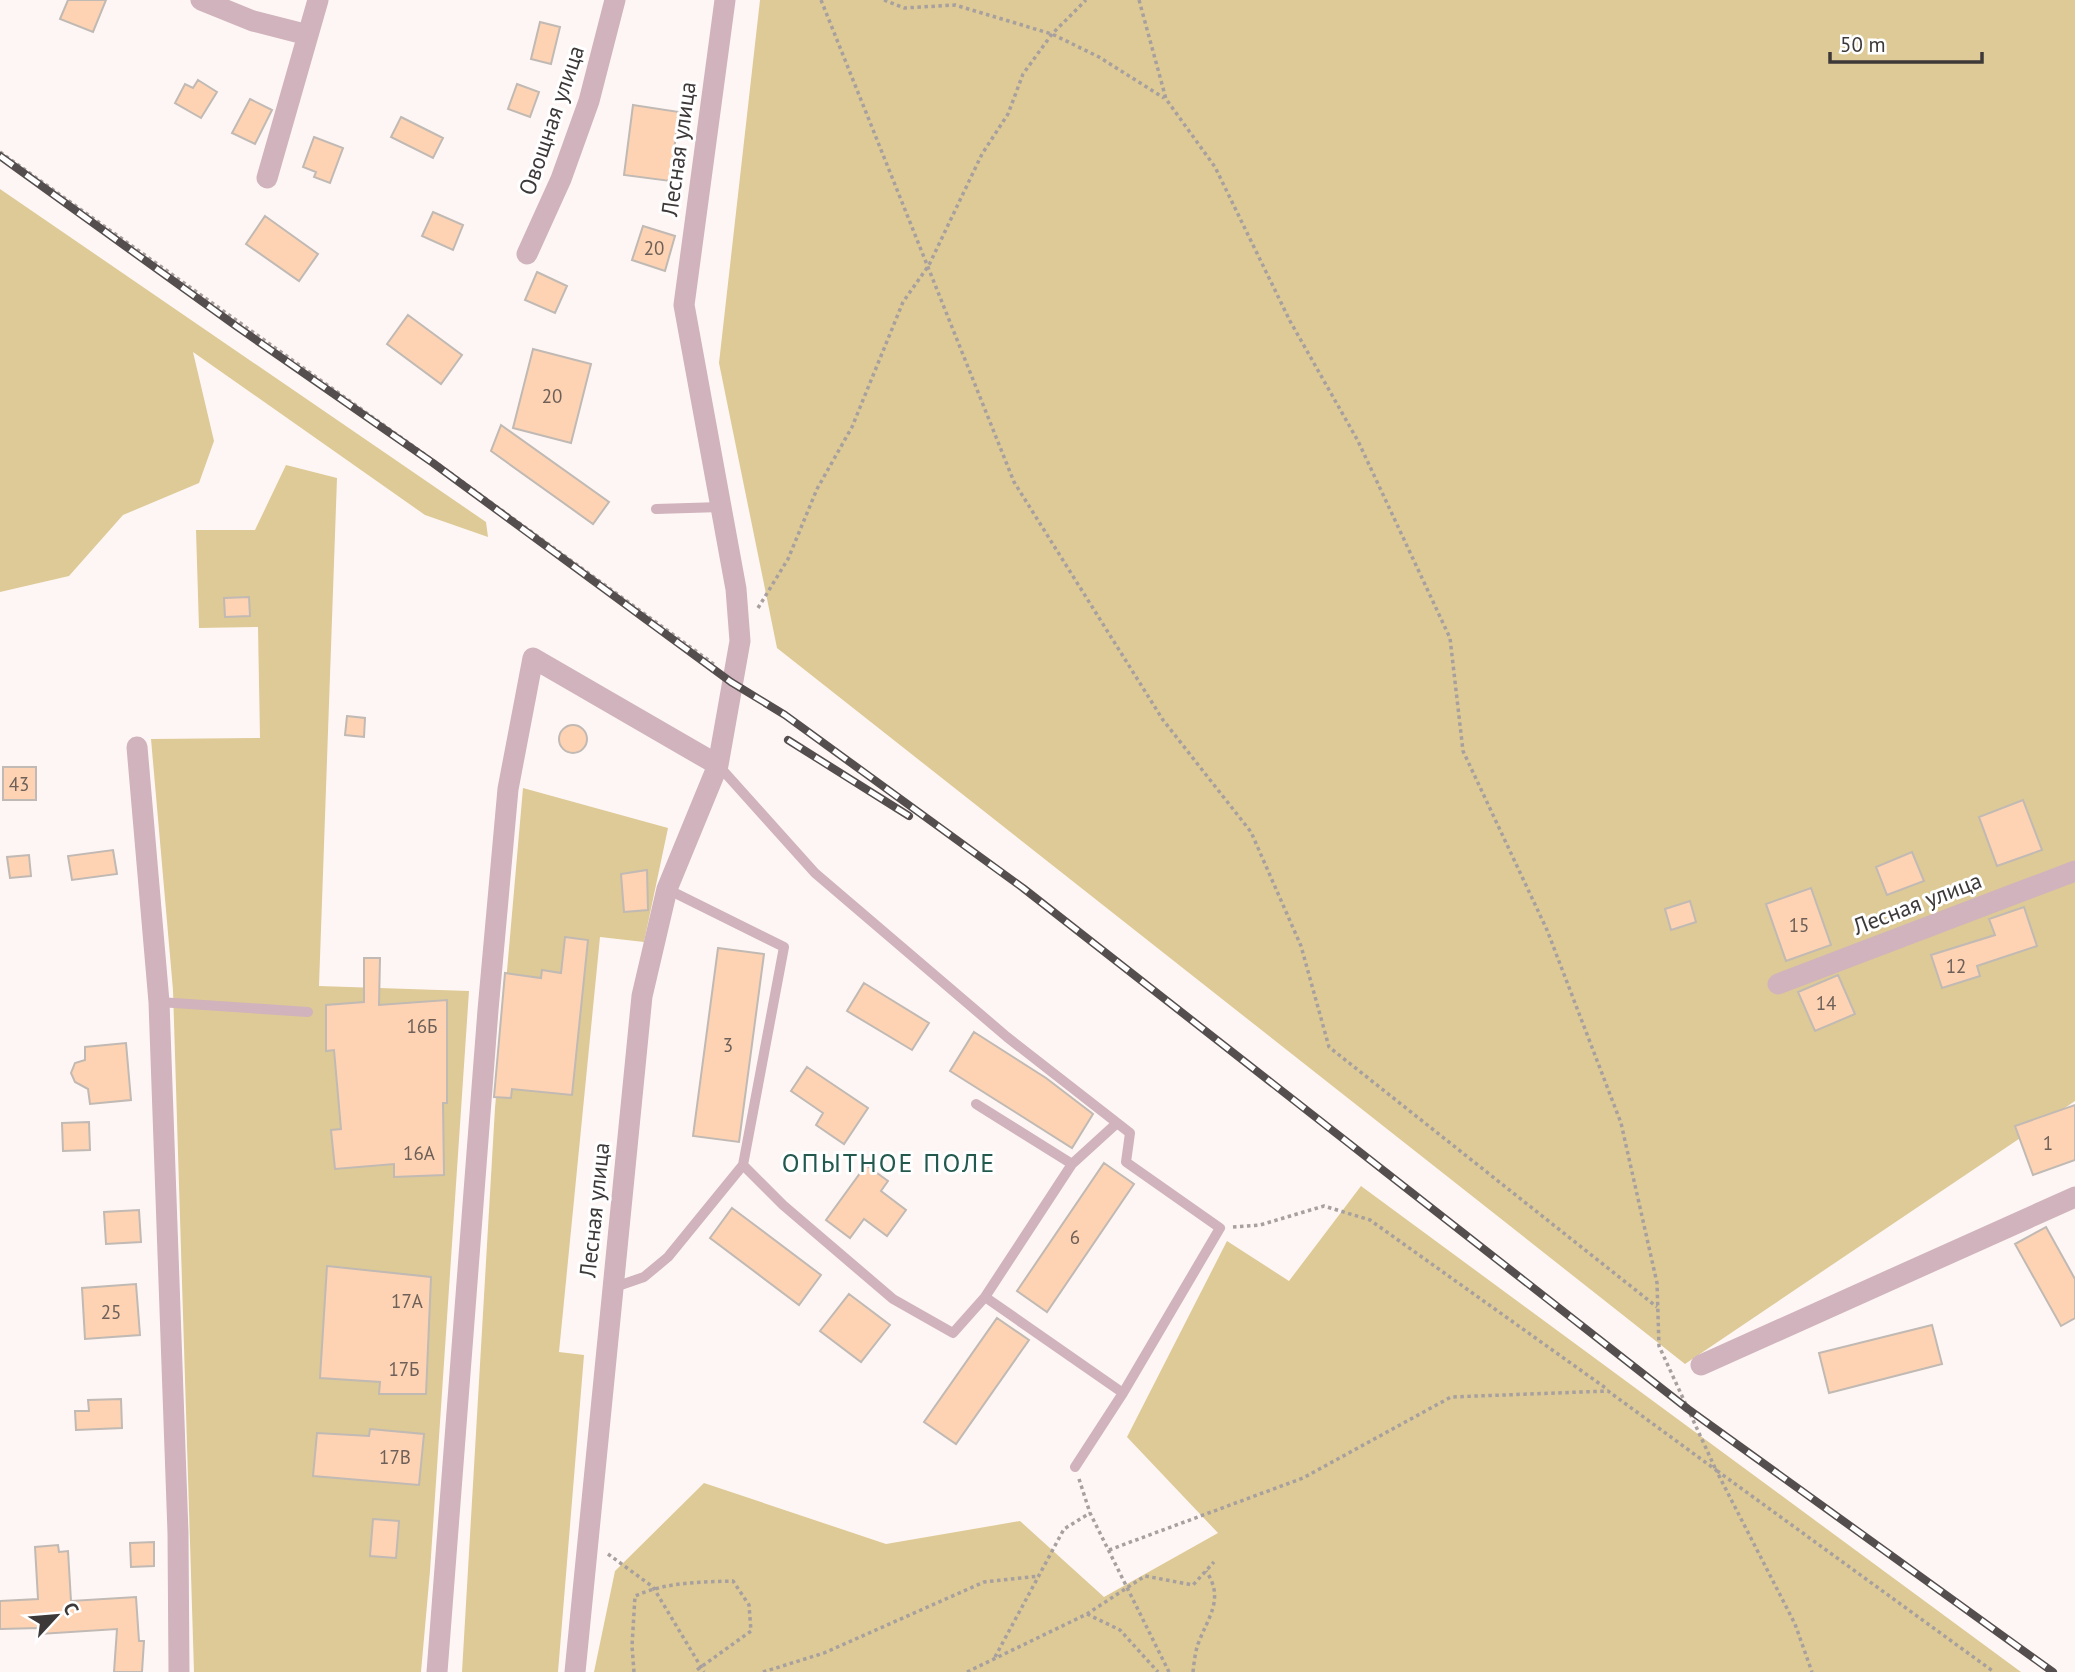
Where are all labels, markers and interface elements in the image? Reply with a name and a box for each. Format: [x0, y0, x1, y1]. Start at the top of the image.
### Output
scale bar [1830, 21, 1982, 65]
text: 50 m [1840, 31, 1886, 58]
street label: Овощная улица [512, 41, 590, 199]
street label: Лесная улица [654, 80, 702, 219]
house number: 20 [644, 236, 664, 260]
house number: 20 [542, 384, 562, 408]
house number: 43 [9, 772, 29, 796]
street label: Лесная улица [1848, 865, 1985, 941]
house number: 15 [1789, 913, 1809, 937]
house number: 12 [1946, 954, 1966, 978]
house number: 14 [1816, 991, 1836, 1015]
house number: 16Б [406, 1014, 438, 1038]
house number: 3 [723, 1033, 733, 1057]
house number: 1 [2043, 1131, 2053, 1155]
house number: 16А [403, 1141, 435, 1165]
street label: Лесная улица [572, 1141, 616, 1280]
district label: ОПЫТНОЕ ПОЛЕ [782, 1146, 996, 1179]
house number: 6 [1070, 1225, 1080, 1249]
house number: 17А [391, 1289, 423, 1313]
house number: 25 [101, 1300, 121, 1324]
house number: 17Б [388, 1357, 420, 1381]
house number: 17В [379, 1445, 411, 1469]
north arrow [21, 1581, 91, 1651]
text: С [58, 1599, 85, 1619]

